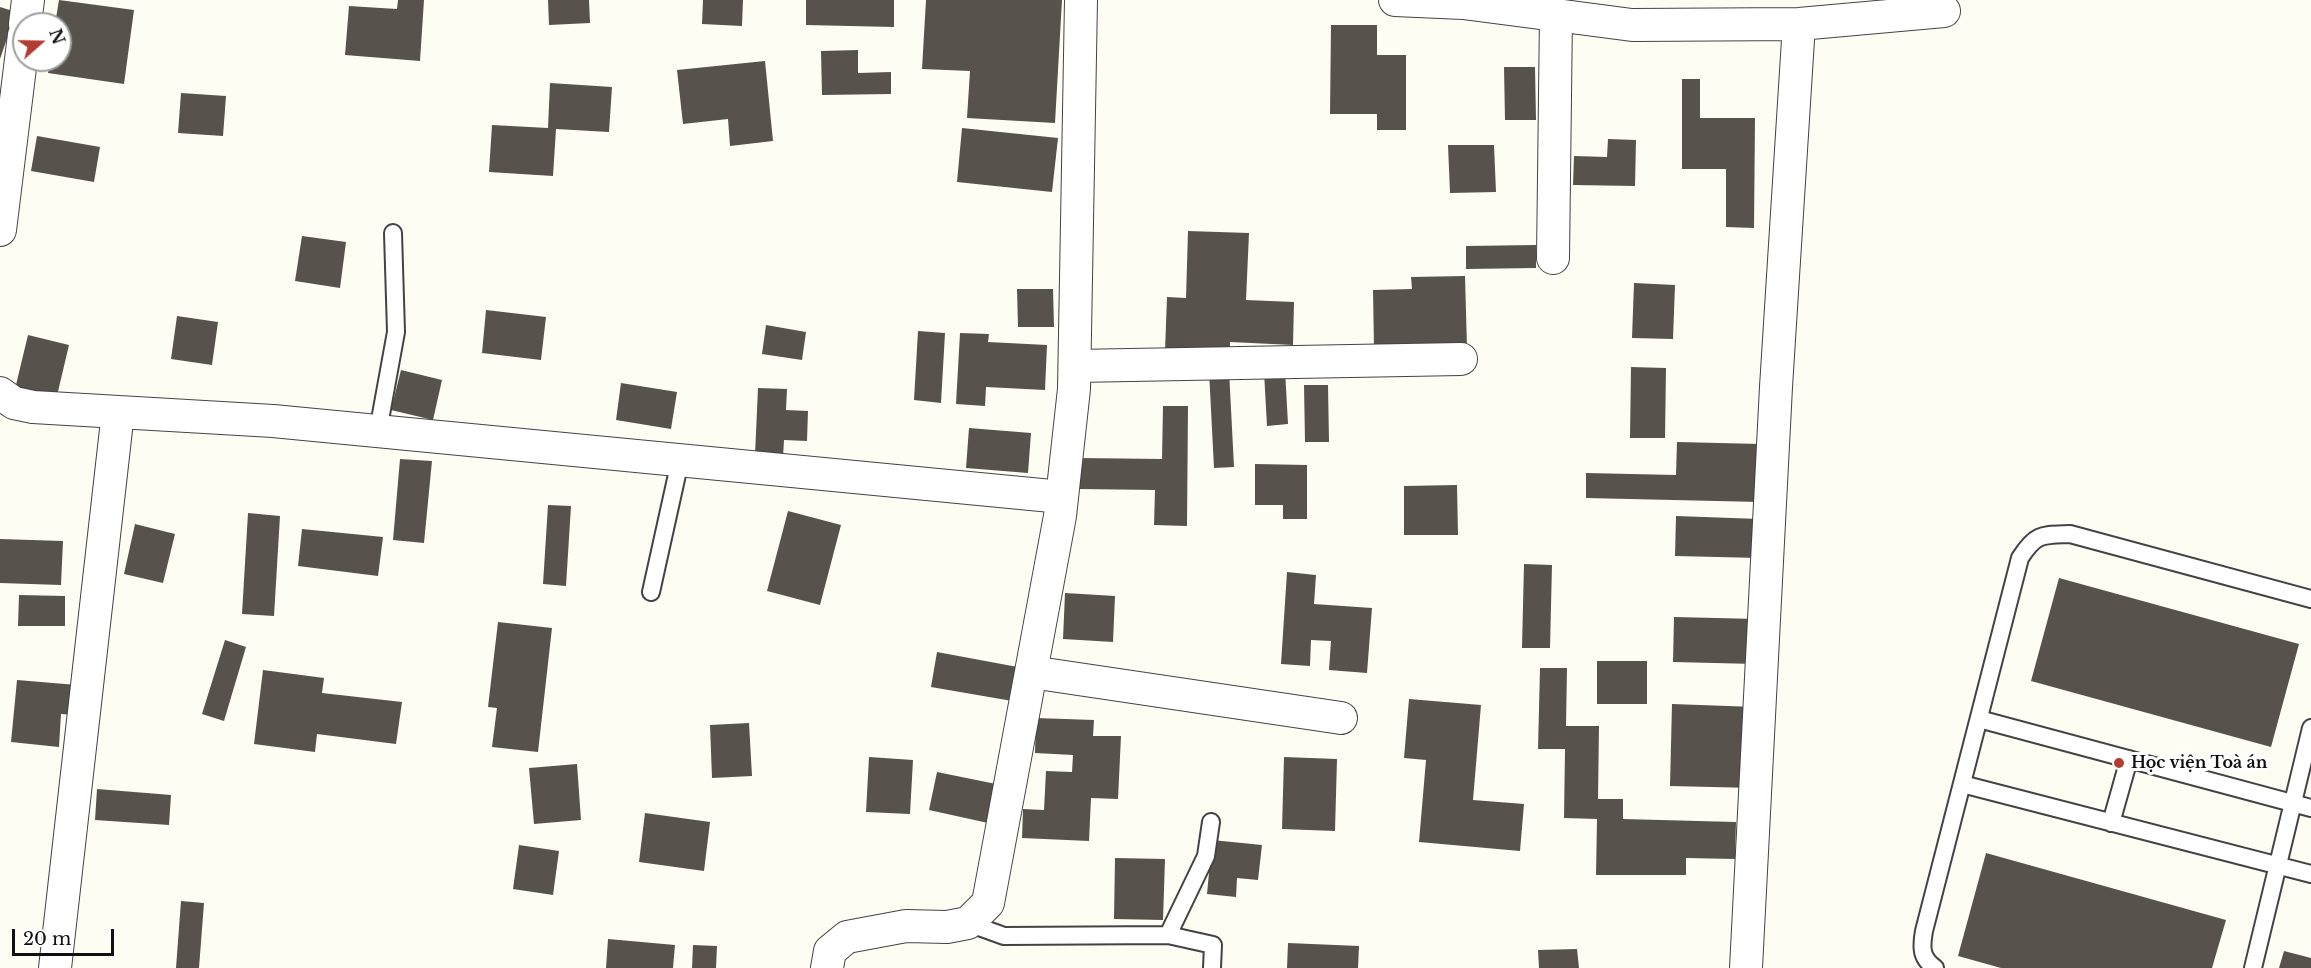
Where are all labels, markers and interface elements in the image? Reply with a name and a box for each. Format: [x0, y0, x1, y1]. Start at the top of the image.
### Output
north arrow [12, 12, 72, 72]
text: N [45, 26, 69, 47]
place label: Học viện Toà án [2131, 753, 2267, 773]
marker: Học viện Toà án [2112, 756, 2126, 770]
scale bar [15, 917, 117, 955]
text: 20 m [23, 928, 71, 950]

